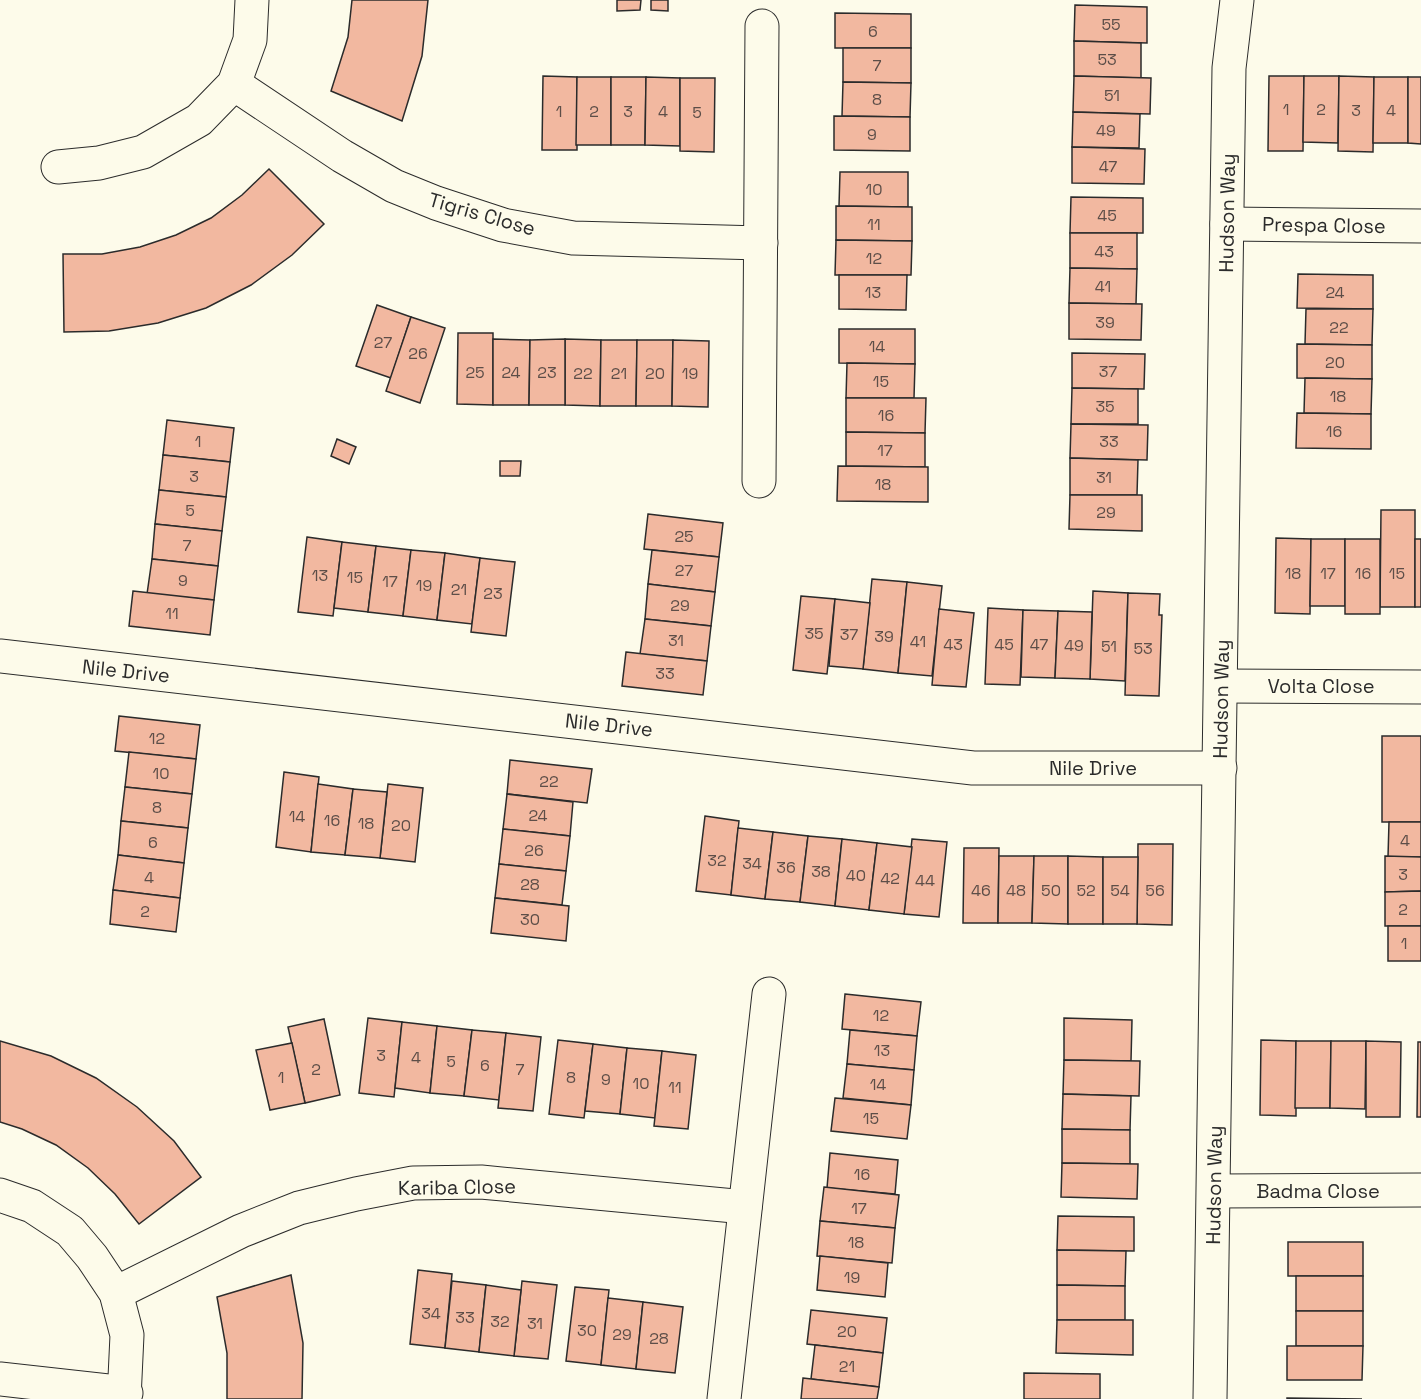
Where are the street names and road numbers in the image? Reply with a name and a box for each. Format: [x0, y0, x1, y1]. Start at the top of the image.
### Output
street label: Hudson Way [1213, 153, 1241, 273]
street label: Tigris Close [426, 186, 538, 242]
street label: Prespa Close [1262, 211, 1386, 239]
street label: Hudson Way [1207, 639, 1235, 759]
street label: Nile Drive [81, 653, 171, 689]
street label: Volta Close [1267, 673, 1375, 699]
street label: Nile Drive [564, 707, 654, 743]
street label: Nile Drive [1049, 755, 1137, 781]
street label: Hudson Way [1200, 1125, 1228, 1245]
street label: Kariba Close [398, 1173, 516, 1201]
street label: Badma Close [1256, 1178, 1380, 1204]

